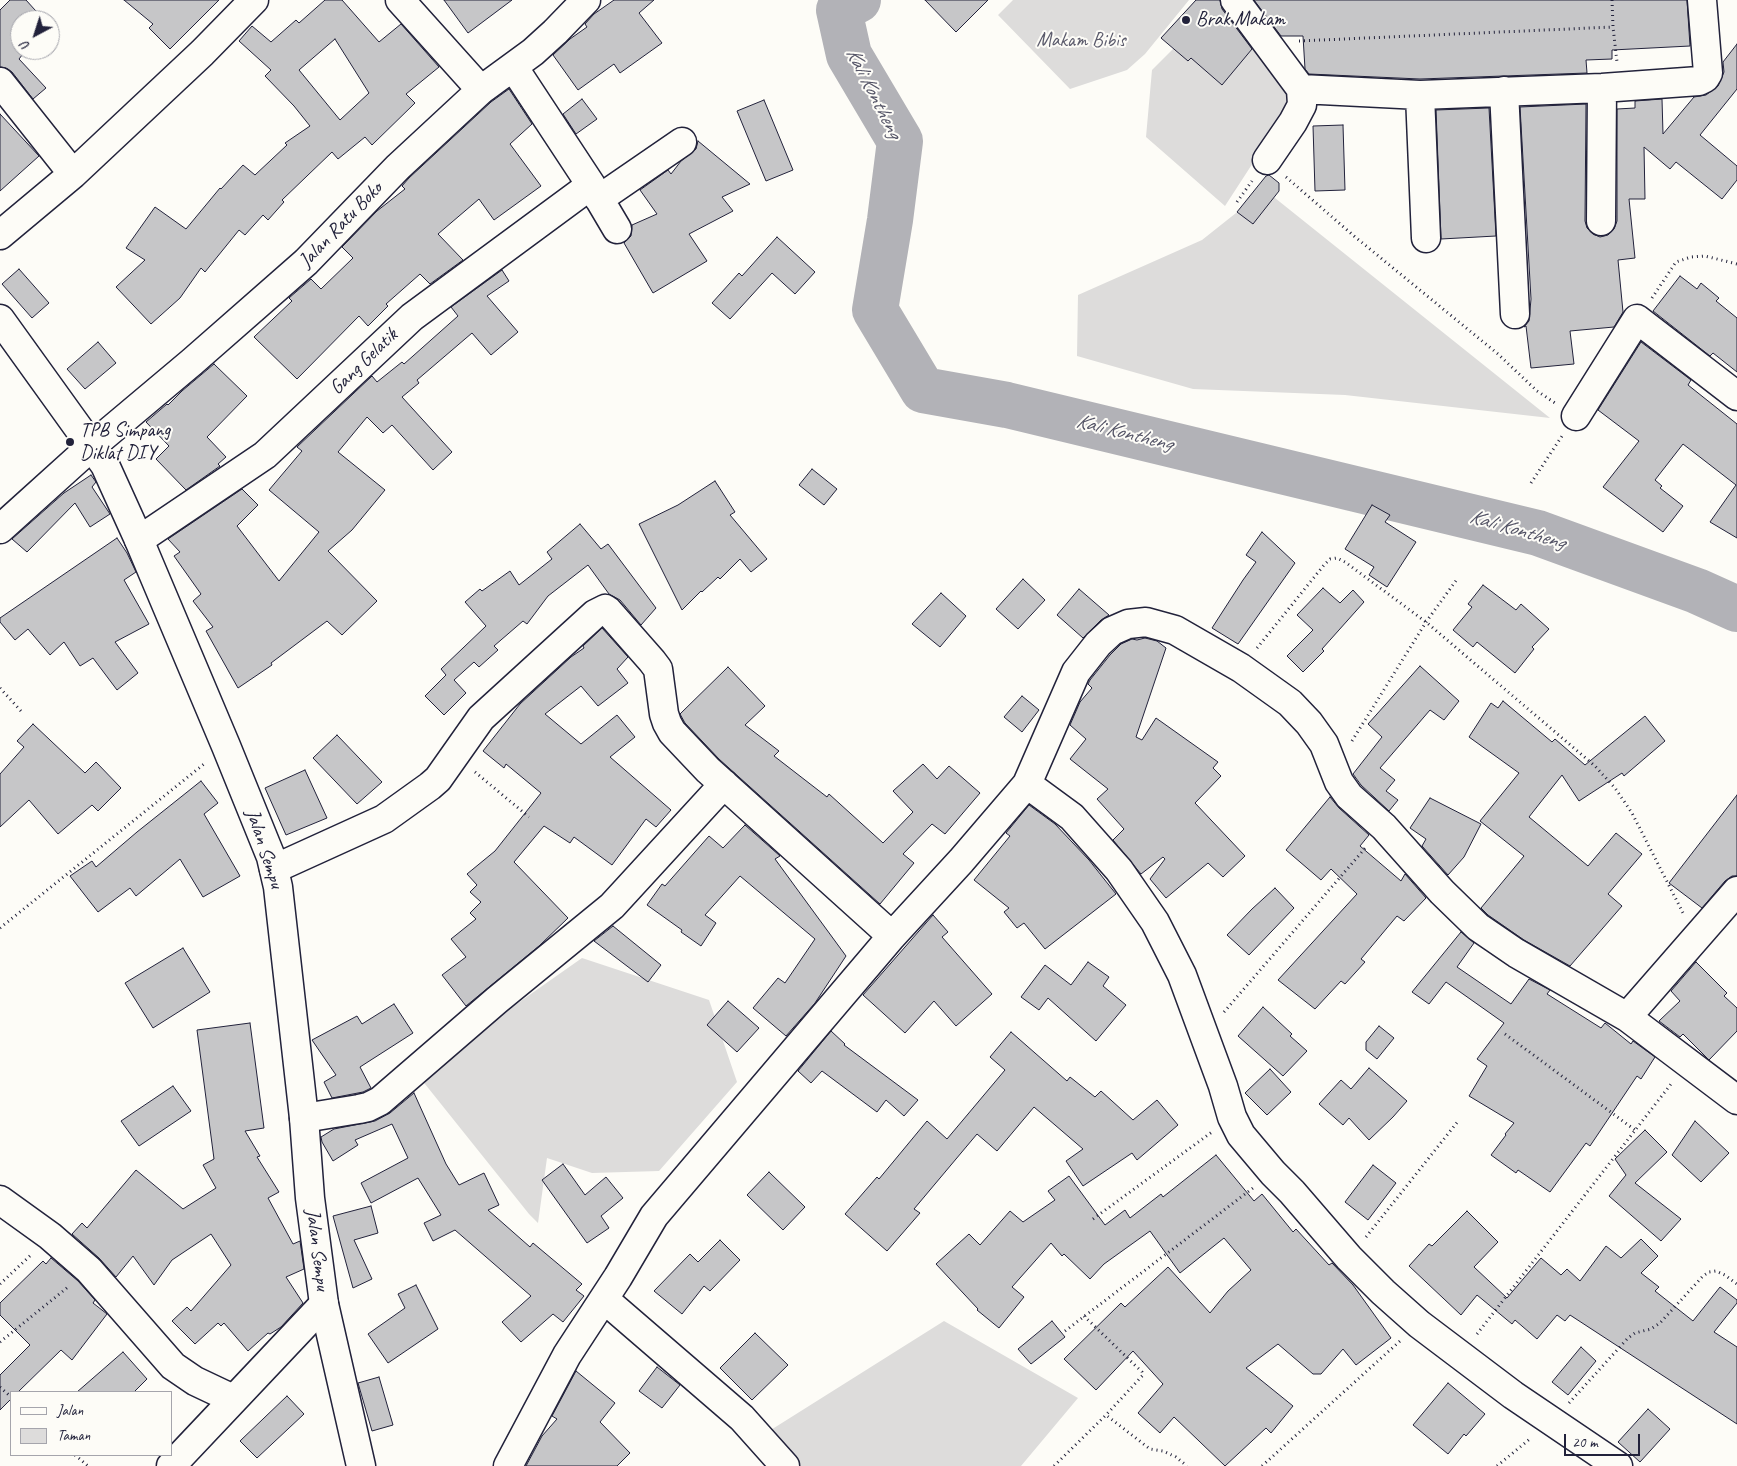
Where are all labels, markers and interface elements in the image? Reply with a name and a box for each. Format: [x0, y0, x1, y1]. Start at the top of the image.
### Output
place label: Brak Makam [1196, 8, 1285, 32]
north arrow [10, 10, 60, 60]
marker: Brak Makam [1180, 14, 1192, 26]
park label: Makam Bibis [1036, 29, 1126, 53]
text: U [18, 37, 34, 55]
water label: Kali Kontheng [840, 44, 906, 142]
street label: Jalan Ratu Boko [294, 177, 388, 273]
street label: Gang Gelatik [325, 324, 403, 400]
water label: Kali Kontheng [1073, 409, 1175, 457]
place label: TPB Simpang Diklat DIY [80, 419, 170, 466]
marker: TPB Simpang Diklat DIY [64, 436, 76, 448]
water label: Kali Kontheng [1467, 504, 1567, 556]
street label: Jalan Sempu [240, 806, 288, 892]
street label: Jalan Sempu [300, 1208, 334, 1292]
legend [10, 1391, 172, 1456]
text: Jalan [57, 1401, 83, 1420]
scale bar [1567, 1424, 1643, 1456]
text: Taman [57, 1426, 90, 1445]
text: 20 m [1572, 1433, 1598, 1452]

